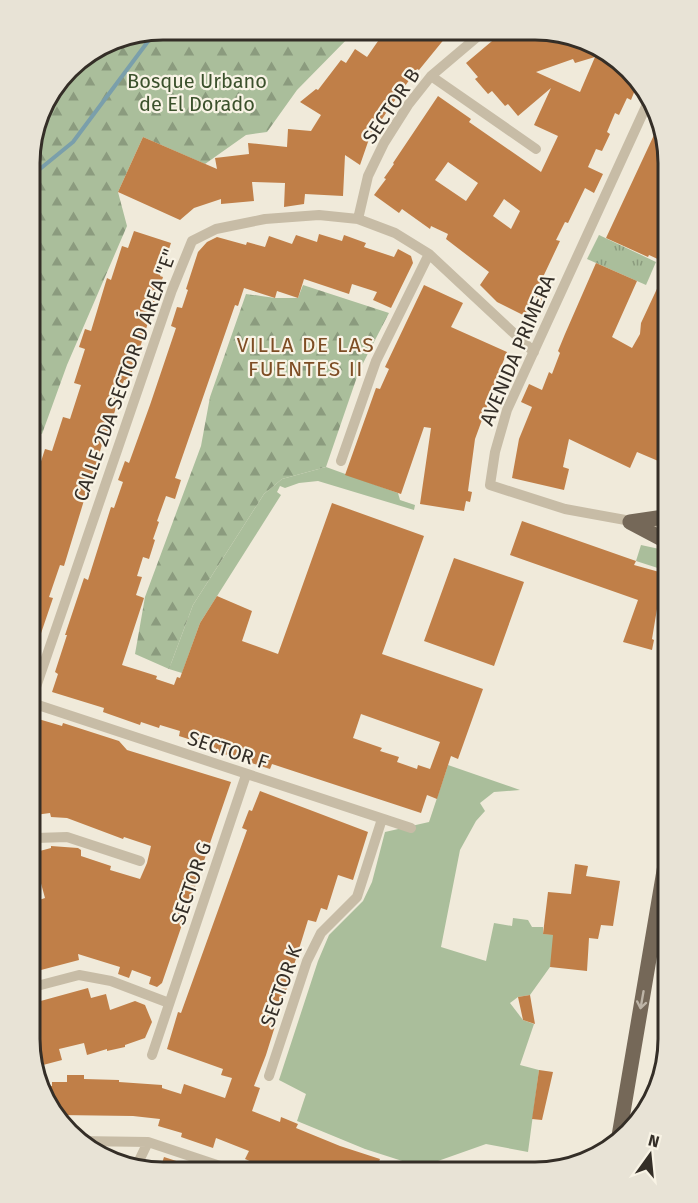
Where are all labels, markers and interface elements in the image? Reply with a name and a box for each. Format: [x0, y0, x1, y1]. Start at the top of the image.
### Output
street label: SECTOR B [357, 64, 425, 148]
park label: Bosque Urbano de El Dorado [127, 69, 267, 116]
street label: CALLE 2DA SECTOR D ÁREA "E" [68, 245, 182, 505]
street label: AVENIDA PRIMERA [474, 271, 560, 429]
district label: VILLA DE LAS FUENTES II [237, 332, 375, 382]
street label: SECTOR F [185, 726, 271, 774]
street label: SECTOR G [166, 838, 216, 928]
street label: SECTOR K [255, 942, 307, 1030]
one-way arrow [636, 990, 647, 1009]
north arrow [620, 1125, 680, 1185]
text: N [646, 1130, 661, 1152]

